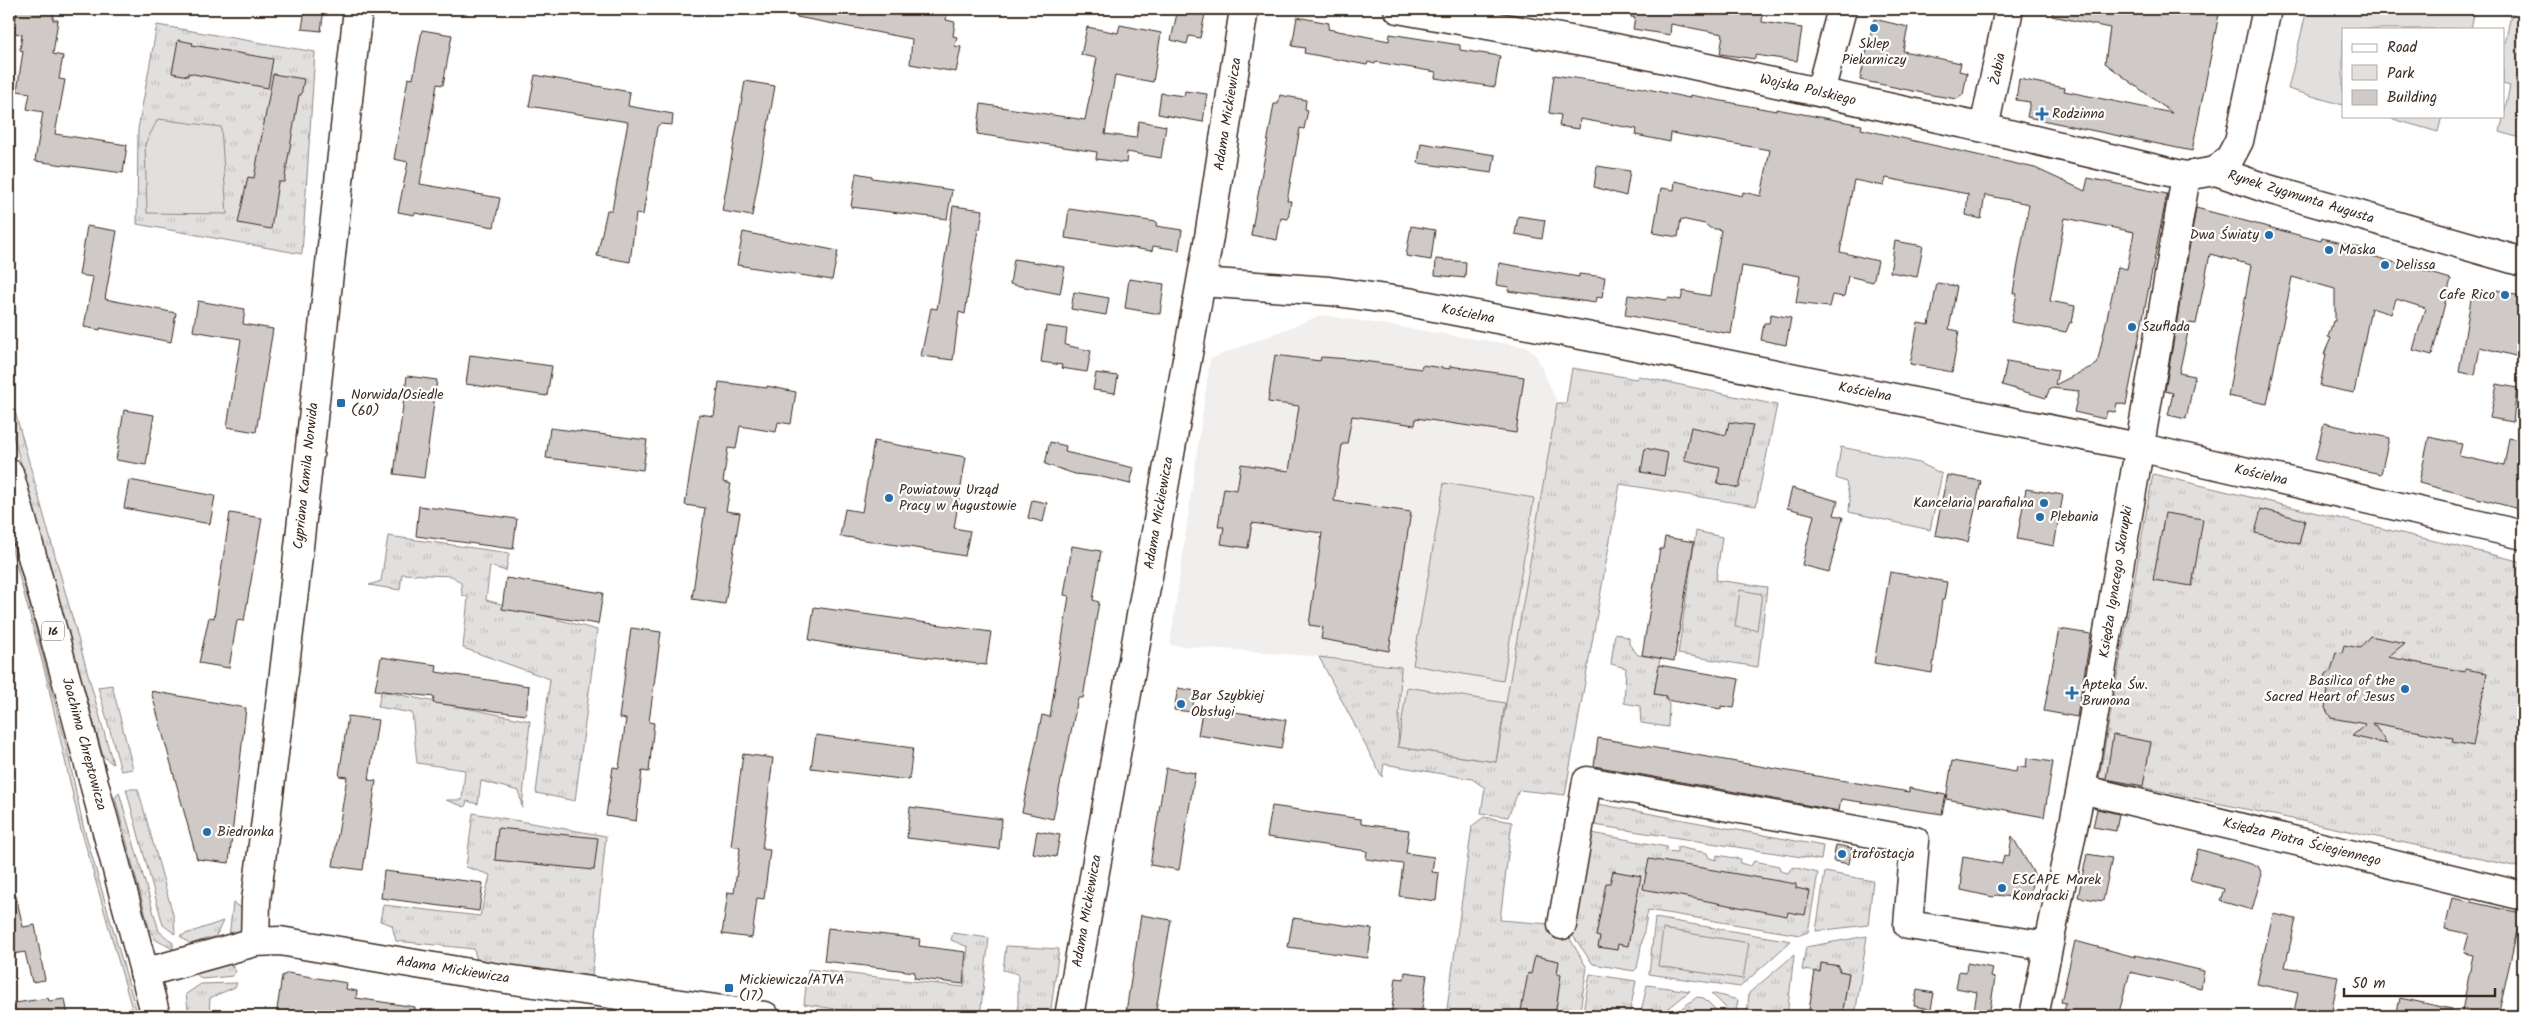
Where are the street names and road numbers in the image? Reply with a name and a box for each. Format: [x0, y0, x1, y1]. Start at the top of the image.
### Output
street label: Żabia [1984, 51, 2012, 87]
street label: Adama Mickiewicza [1208, 56, 1248, 172]
street label: Wojska Polskiego [1758, 68, 1858, 112]
street label: Rynek Zygmunta Augusta [2225, 164, 2377, 230]
street label: Kościelna [1439, 298, 1497, 330]
street label: Kościelna [1836, 376, 1894, 408]
street label: Cypriana Kamila Norwida [287, 401, 325, 551]
street label: Adama Mickiewicza [1138, 455, 1180, 571]
street label: Kościelna [2232, 458, 2290, 492]
street label: Księdza Ignacego Skorupki [2093, 504, 2139, 660]
road number: 16 [42, 622, 64, 640]
street label: Joachima Chreptowicza [56, 675, 112, 813]
street label: Księdza Piotra Ściegiennego [2221, 812, 2383, 872]
street label: Adama Mickiewicza [1066, 853, 1108, 969]
street label: Adama Mickiewicza [395, 950, 511, 990]

